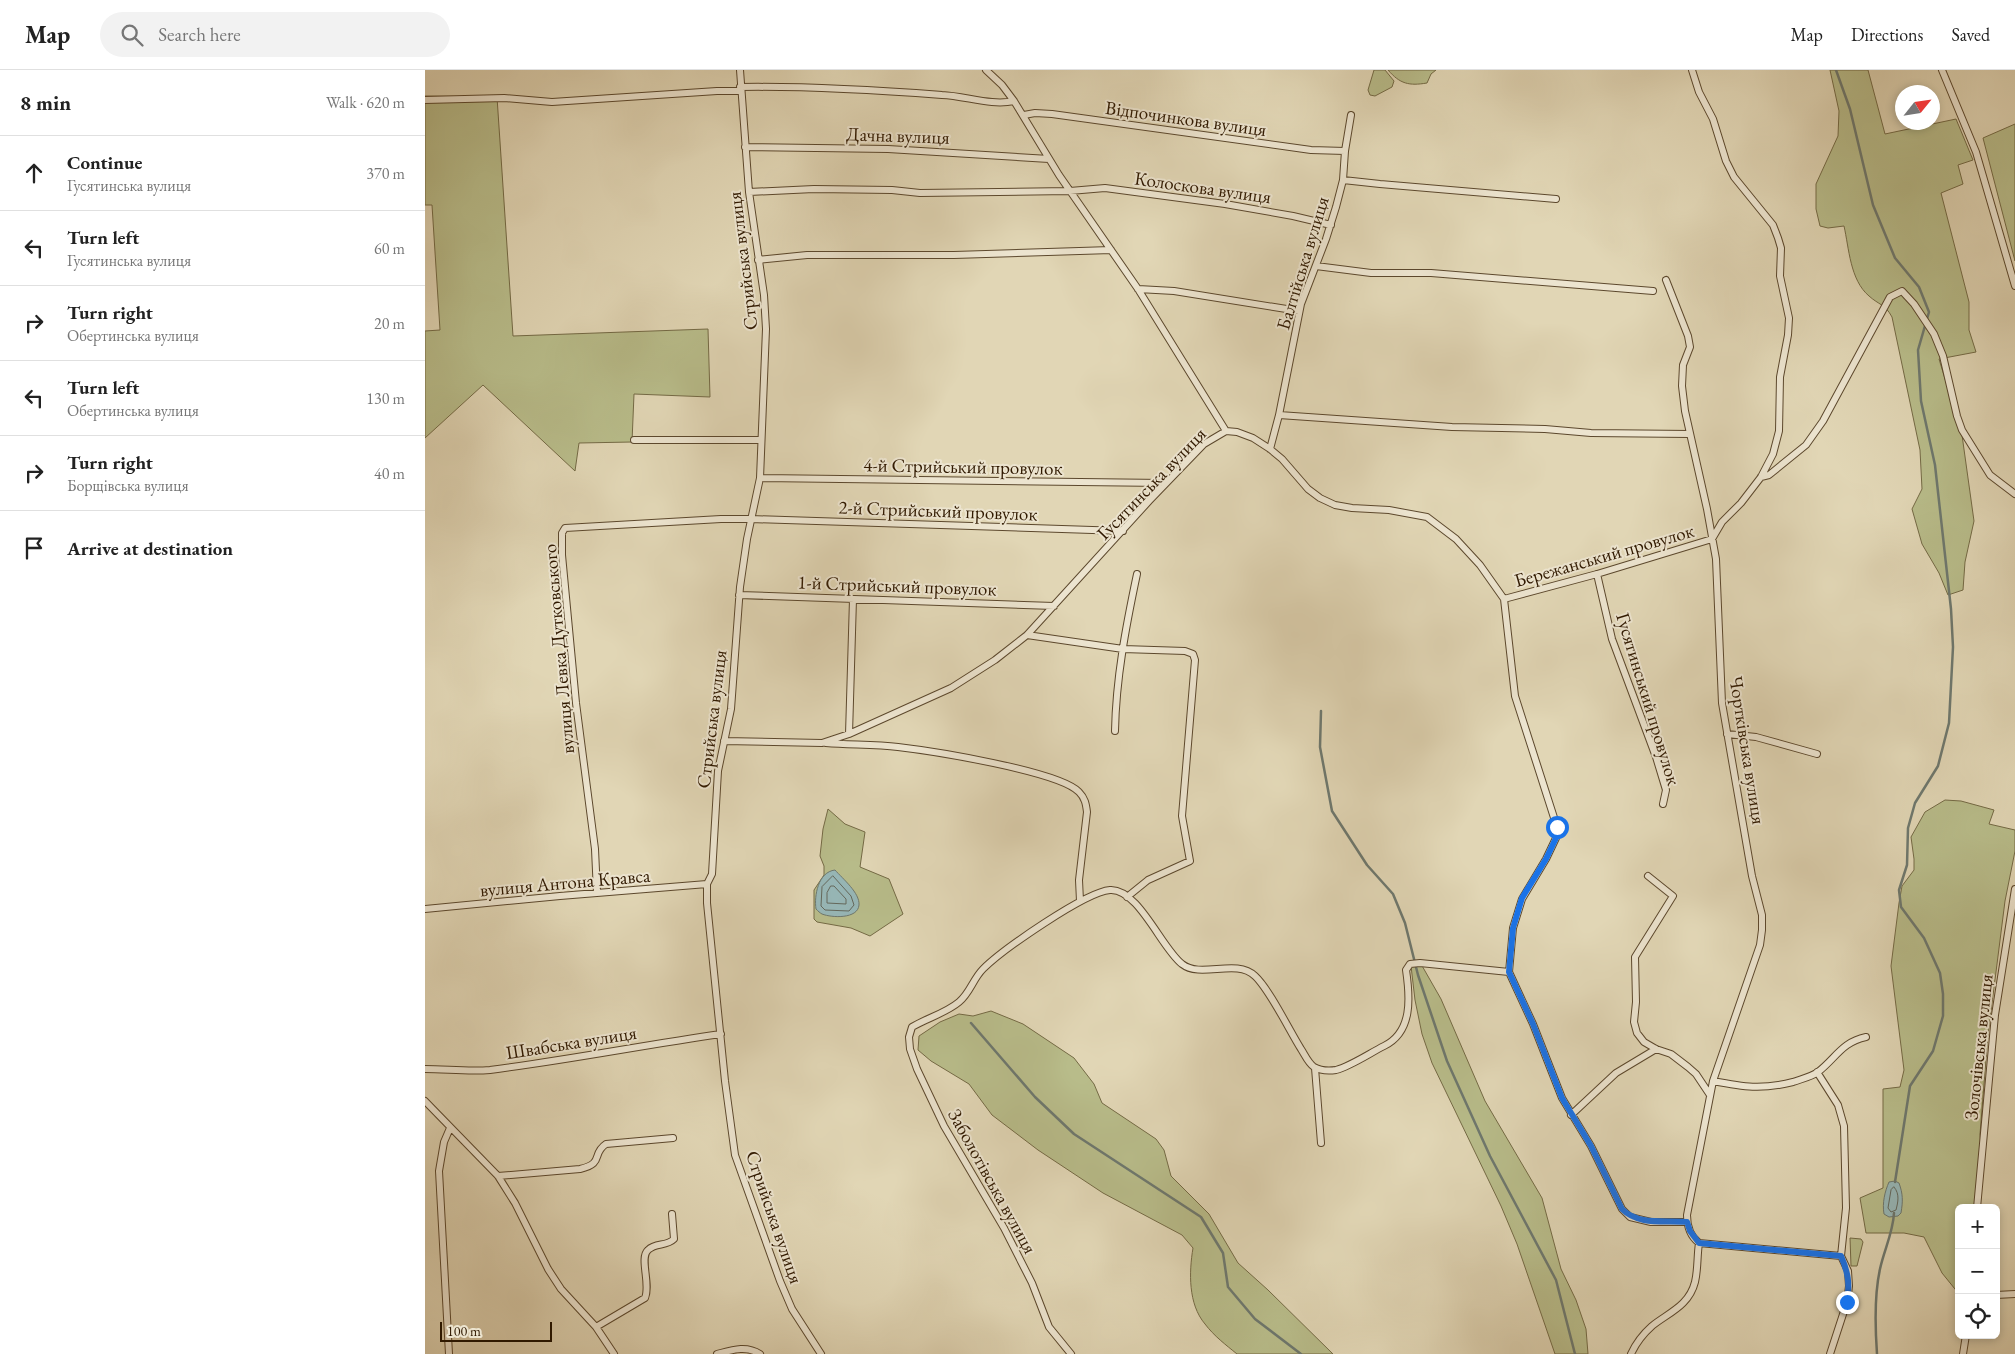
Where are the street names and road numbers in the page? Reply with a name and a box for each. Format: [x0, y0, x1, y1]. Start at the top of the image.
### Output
street label: Відпочинкова вулиця [1104, 95, 1269, 142]
street label: Дачна вулиця [846, 121, 951, 150]
street label: Колоскова вулиця [1133, 166, 1273, 210]
street label: Стрийська вулиця [722, 190, 763, 332]
street label: Балтійська вулиця [1270, 193, 1335, 333]
street label: Гусятинська вулиця [1091, 421, 1212, 545]
street label: 4-й Стрийський провулок [863, 452, 1063, 481]
street label: 2-й Стрийський провулок [838, 495, 1038, 526]
street label: Бережанський провулок [1511, 518, 1697, 593]
street label: вулиця Левка Дутковського [537, 543, 580, 755]
street label: 1-й Стрийський провулок [797, 570, 997, 601]
street label: Гусятинський провулок [1610, 610, 1687, 788]
street label: Стрийська вулиця [691, 648, 732, 790]
street label: Чортківська вулиця [1723, 674, 1772, 827]
street label: вулиця Антона Кравса [479, 863, 652, 902]
street label: Золочівська вулиця [1958, 972, 1999, 1121]
street label: Швабська вулиця [504, 1020, 639, 1065]
street label: Заболотівська вулиця [942, 1104, 1043, 1259]
street label: Стрийська вулиця [740, 1147, 809, 1288]

